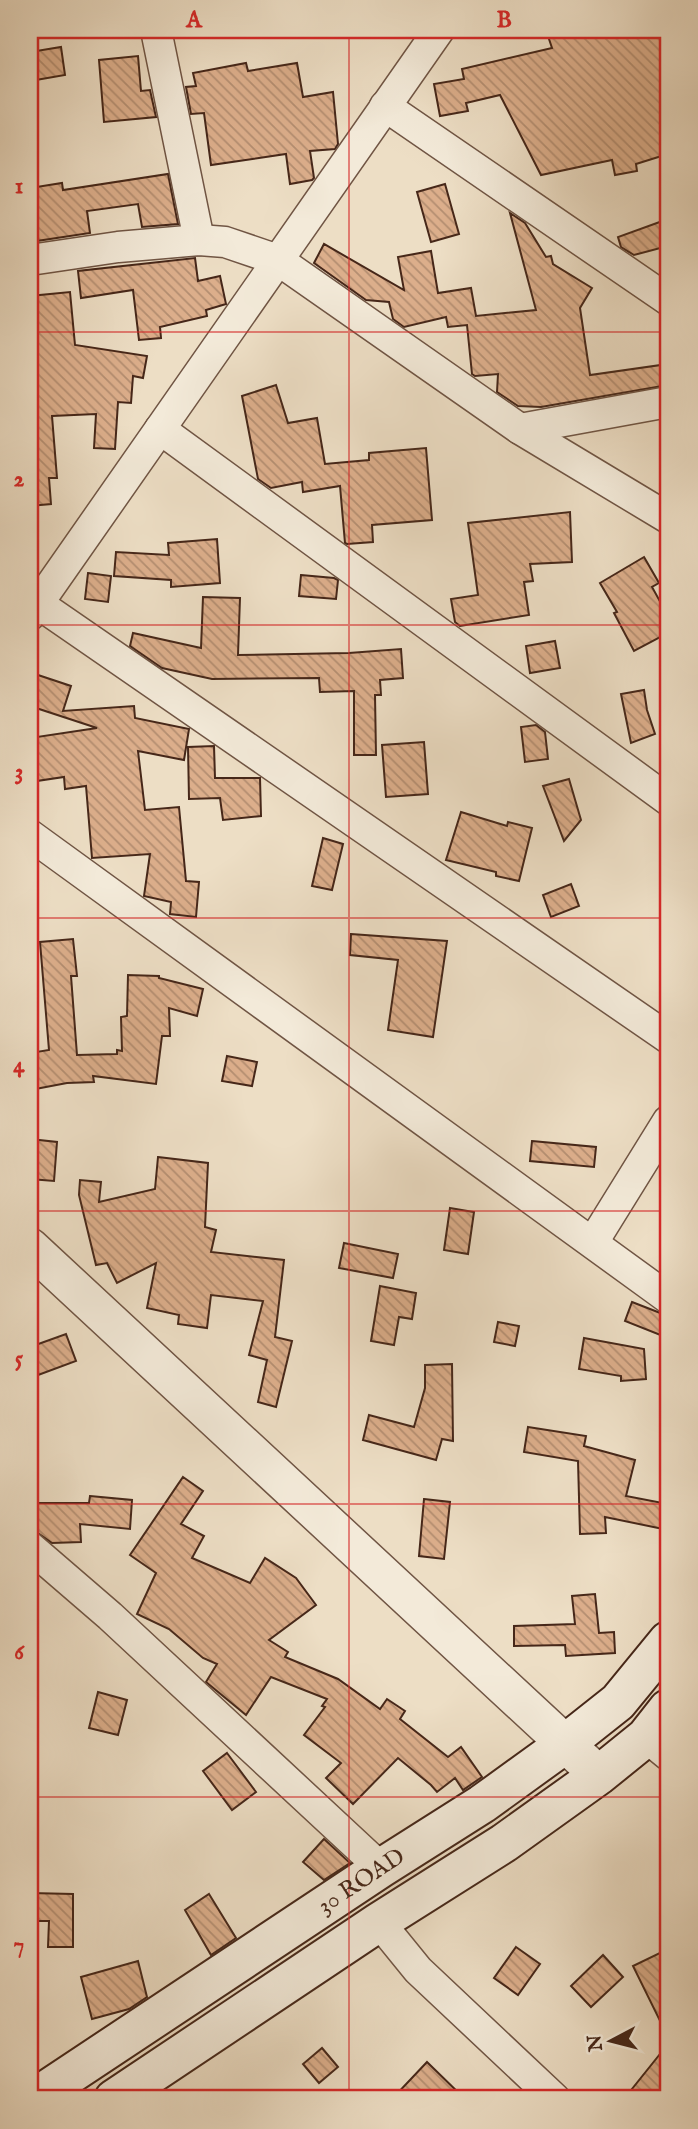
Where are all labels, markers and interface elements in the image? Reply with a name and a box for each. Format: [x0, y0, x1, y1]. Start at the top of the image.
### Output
text: A [185, 6, 203, 35]
text: B [496, 6, 512, 35]
text: 1 [15, 172, 23, 201]
text: 2 [14, 465, 25, 494]
text: 3 [15, 758, 23, 787]
text: 4 [13, 1051, 25, 1080]
text: 5 [15, 1345, 24, 1374]
text: 6 [14, 1638, 25, 1667]
street label: 30 ROAD [312, 1841, 411, 1921]
text: 7 [14, 1931, 24, 1960]
north arrow [576, 2007, 646, 2076]
text: N [583, 2033, 609, 2053]

